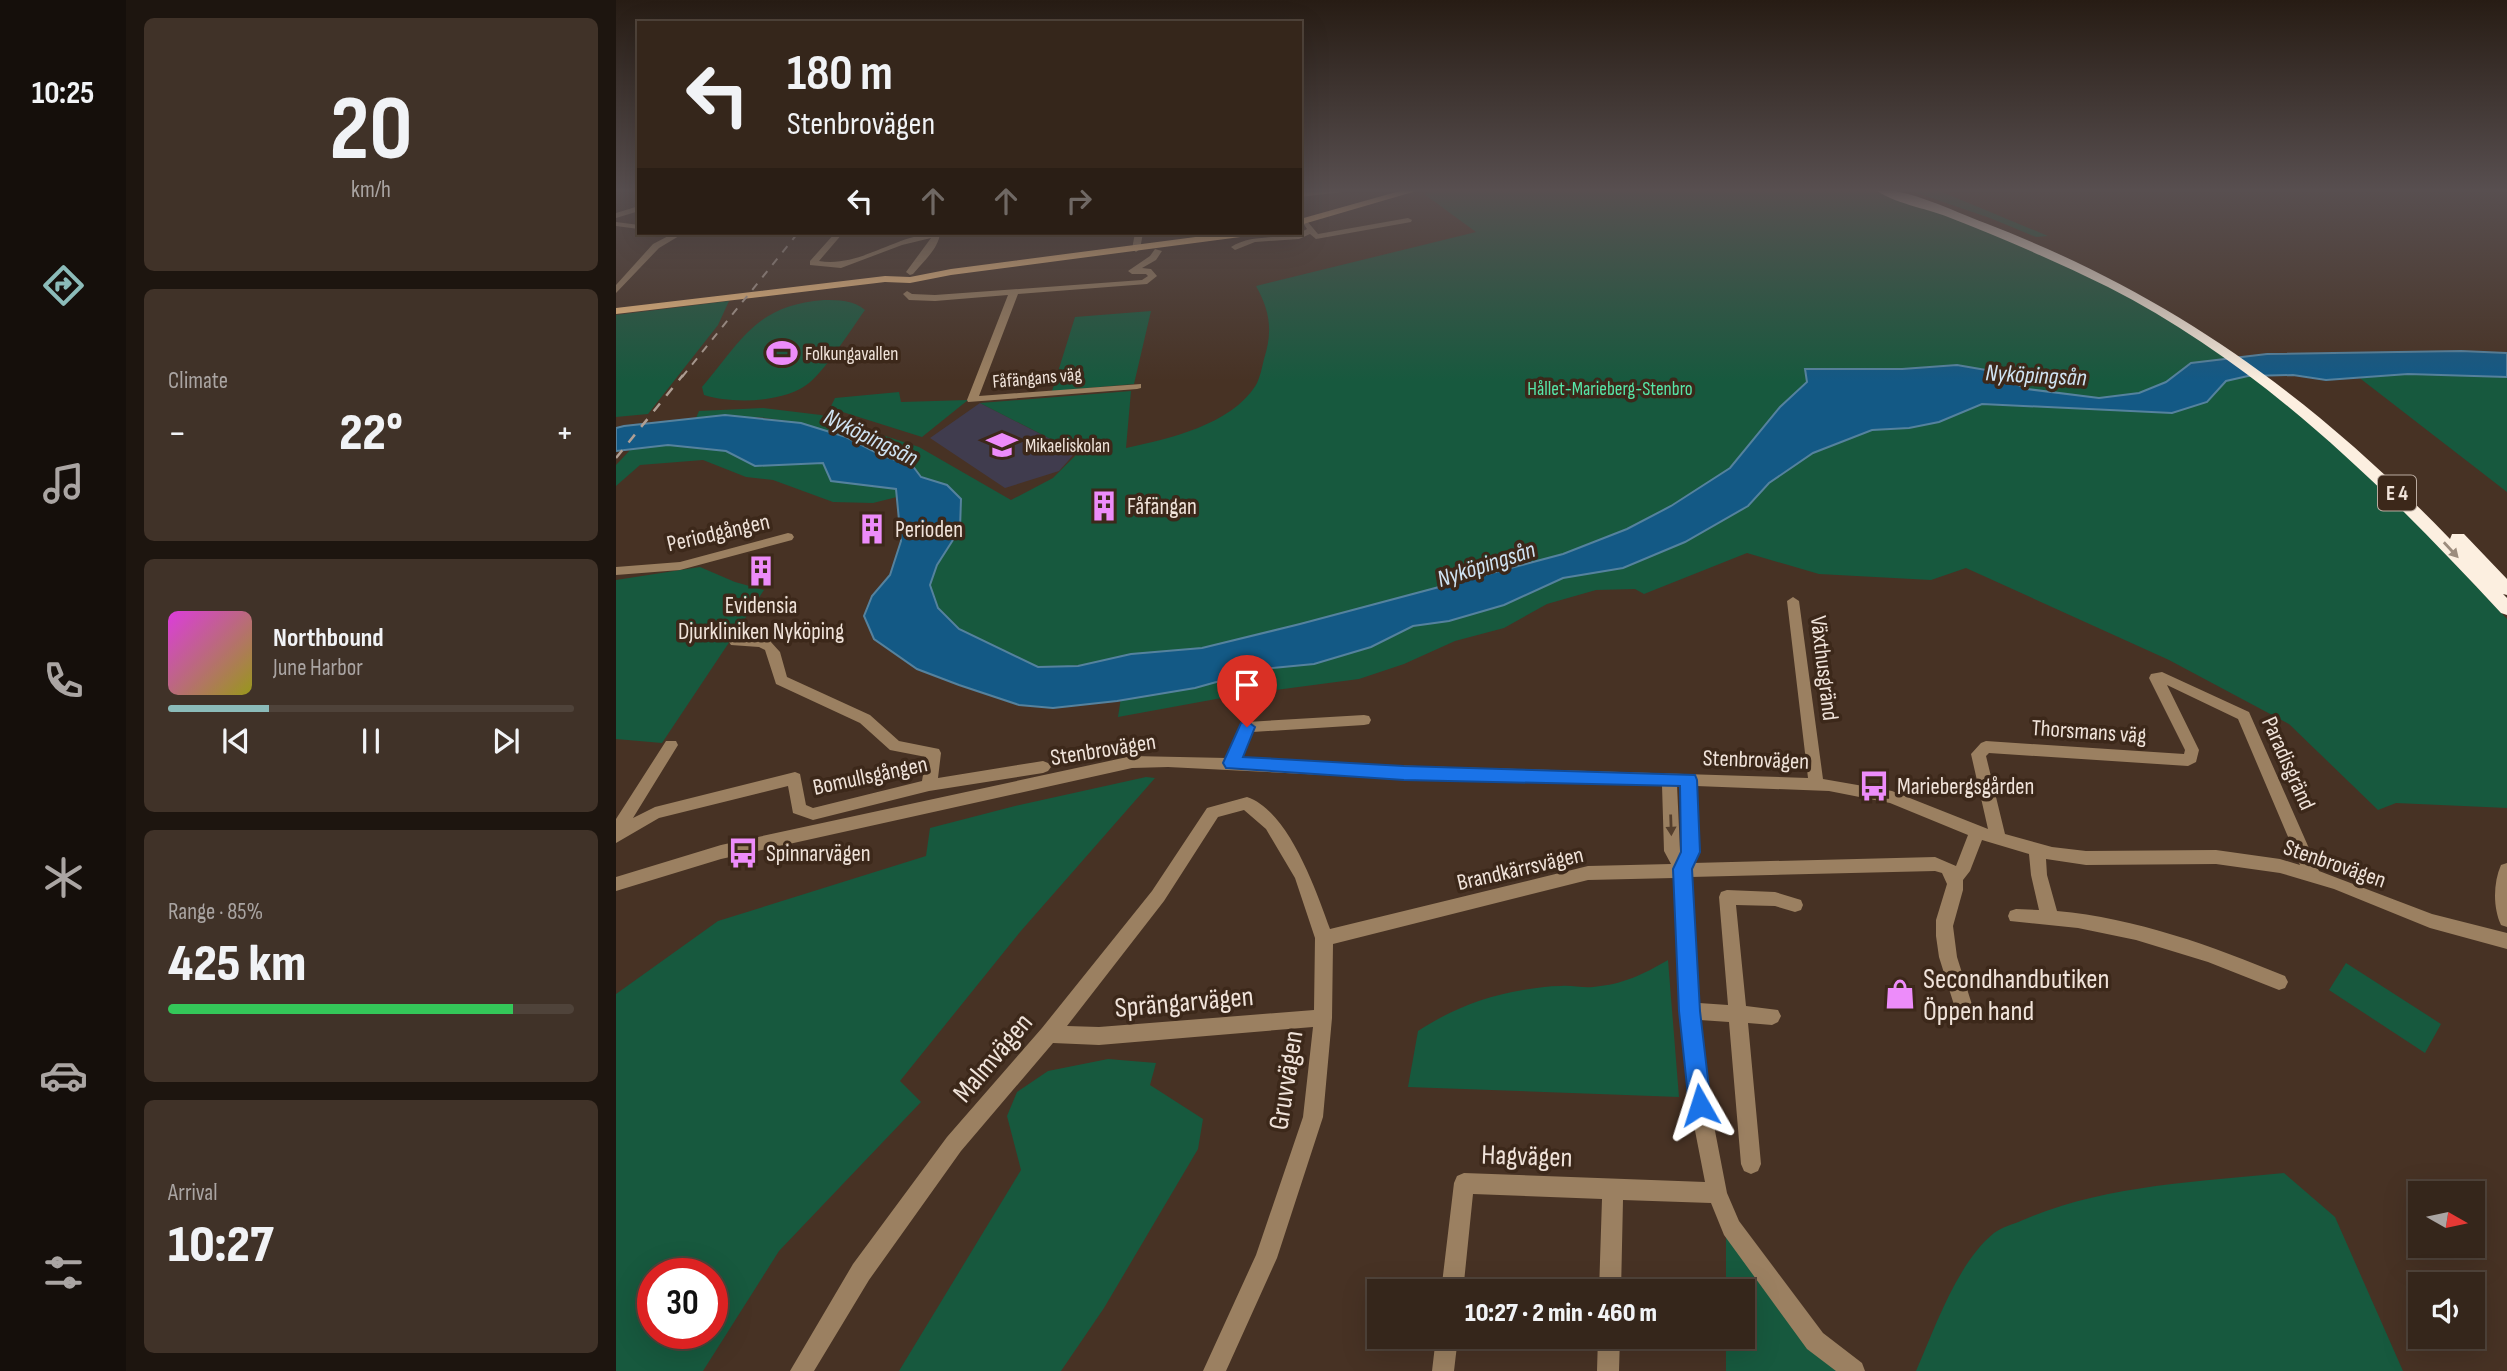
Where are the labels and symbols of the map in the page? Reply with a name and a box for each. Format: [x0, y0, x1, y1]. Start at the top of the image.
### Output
sports icon: Folkungavallen [765, 336, 799, 370]
place label: Folkungavallen [805, 343, 898, 366]
water label: Nyköpingsån [1985, 358, 2087, 393]
street label: Fåfängans väg [992, 363, 1083, 394]
park label: Hållet-Marieberg-Stenbro [1527, 378, 1693, 401]
water label: Nyköpingsån [819, 402, 923, 473]
school or university icon: Mikaeliskolan [985, 428, 1019, 462]
place label: Mikaeliskolan [1025, 435, 1110, 458]
road number: E 4 [2378, 476, 2416, 510]
building icon: Fåfängan [1087, 489, 1121, 523]
place label: Fåfängan [1127, 493, 1197, 521]
street label: Periodgången [664, 508, 772, 558]
building icon: Perioden [855, 512, 889, 546]
place label: Perioden [895, 516, 963, 544]
water label: Nyköpingsån [1433, 535, 1539, 594]
one-way arrow [2443, 541, 2459, 558]
building icon: Evidensia Djurkliniken Nyköping [744, 554, 778, 588]
place label: Evidensia Djurkliniken Nyköping [678, 592, 844, 646]
street label: Växthusgränd [1804, 614, 1844, 722]
pin [1217, 655, 1277, 727]
street label: Paradisgränd [2255, 712, 2321, 814]
street label: Thorsmans väg [2031, 714, 2147, 750]
street label: Stenbrovägen [1048, 728, 1158, 772]
street label: Stenbrovägen [1702, 744, 1810, 776]
street label: Bomullsgången [810, 750, 930, 802]
bus stop icon: Mariebergsgården [1857, 769, 1891, 803]
place label: Mariebergsgården [1897, 773, 2034, 801]
one-way arrow [1665, 815, 1676, 837]
street label: Stenbrovägen [2280, 833, 2390, 895]
bus stop icon: Spinnarvägen [726, 836, 760, 870]
place label: Spinnarvägen [766, 840, 871, 868]
street label: Brandkärrsvägen [1454, 841, 1586, 897]
place label: Secondhandbutiken Öppen hand [1923, 963, 2110, 1028]
shop icon: Secondhandbutiken Öppen hand [1883, 977, 1917, 1011]
street label: Sprängarvägen [1113, 980, 1255, 1025]
street label: Malmvägen [946, 1007, 1040, 1109]
street label: Gruvvägen [1262, 1028, 1311, 1132]
position arrow [1663, 1068, 1737, 1142]
street label: Hagvägen [1481, 1138, 1573, 1175]
north arrow [2408, 1181, 2485, 1258]
speed limit sign: 30 [637, 1258, 728, 1349]

